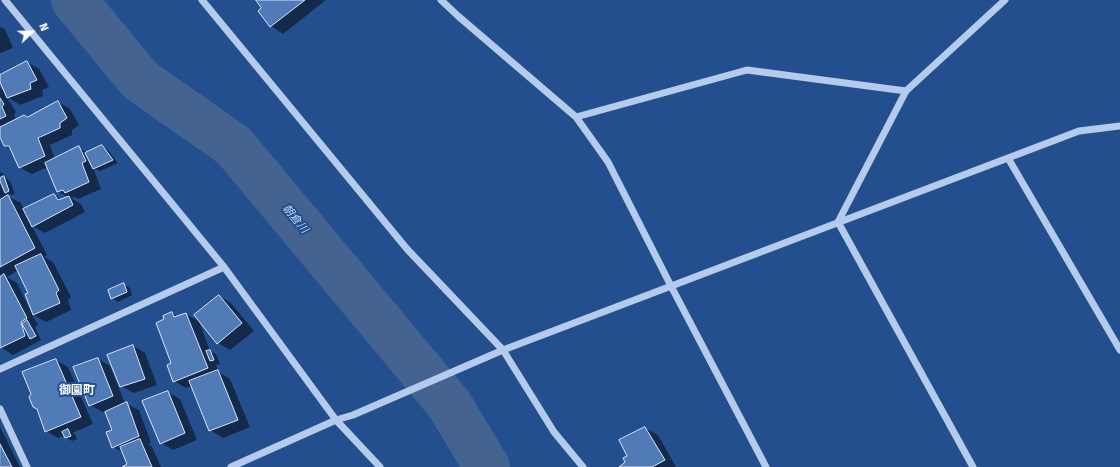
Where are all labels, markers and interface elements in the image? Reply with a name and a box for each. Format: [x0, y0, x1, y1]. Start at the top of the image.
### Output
north arrow [12, 12, 52, 52]
text: N [36, 21, 51, 33]
water label: 朝倉川 [279, 202, 311, 236]
district label: 御園町 [59, 384, 95, 398]

